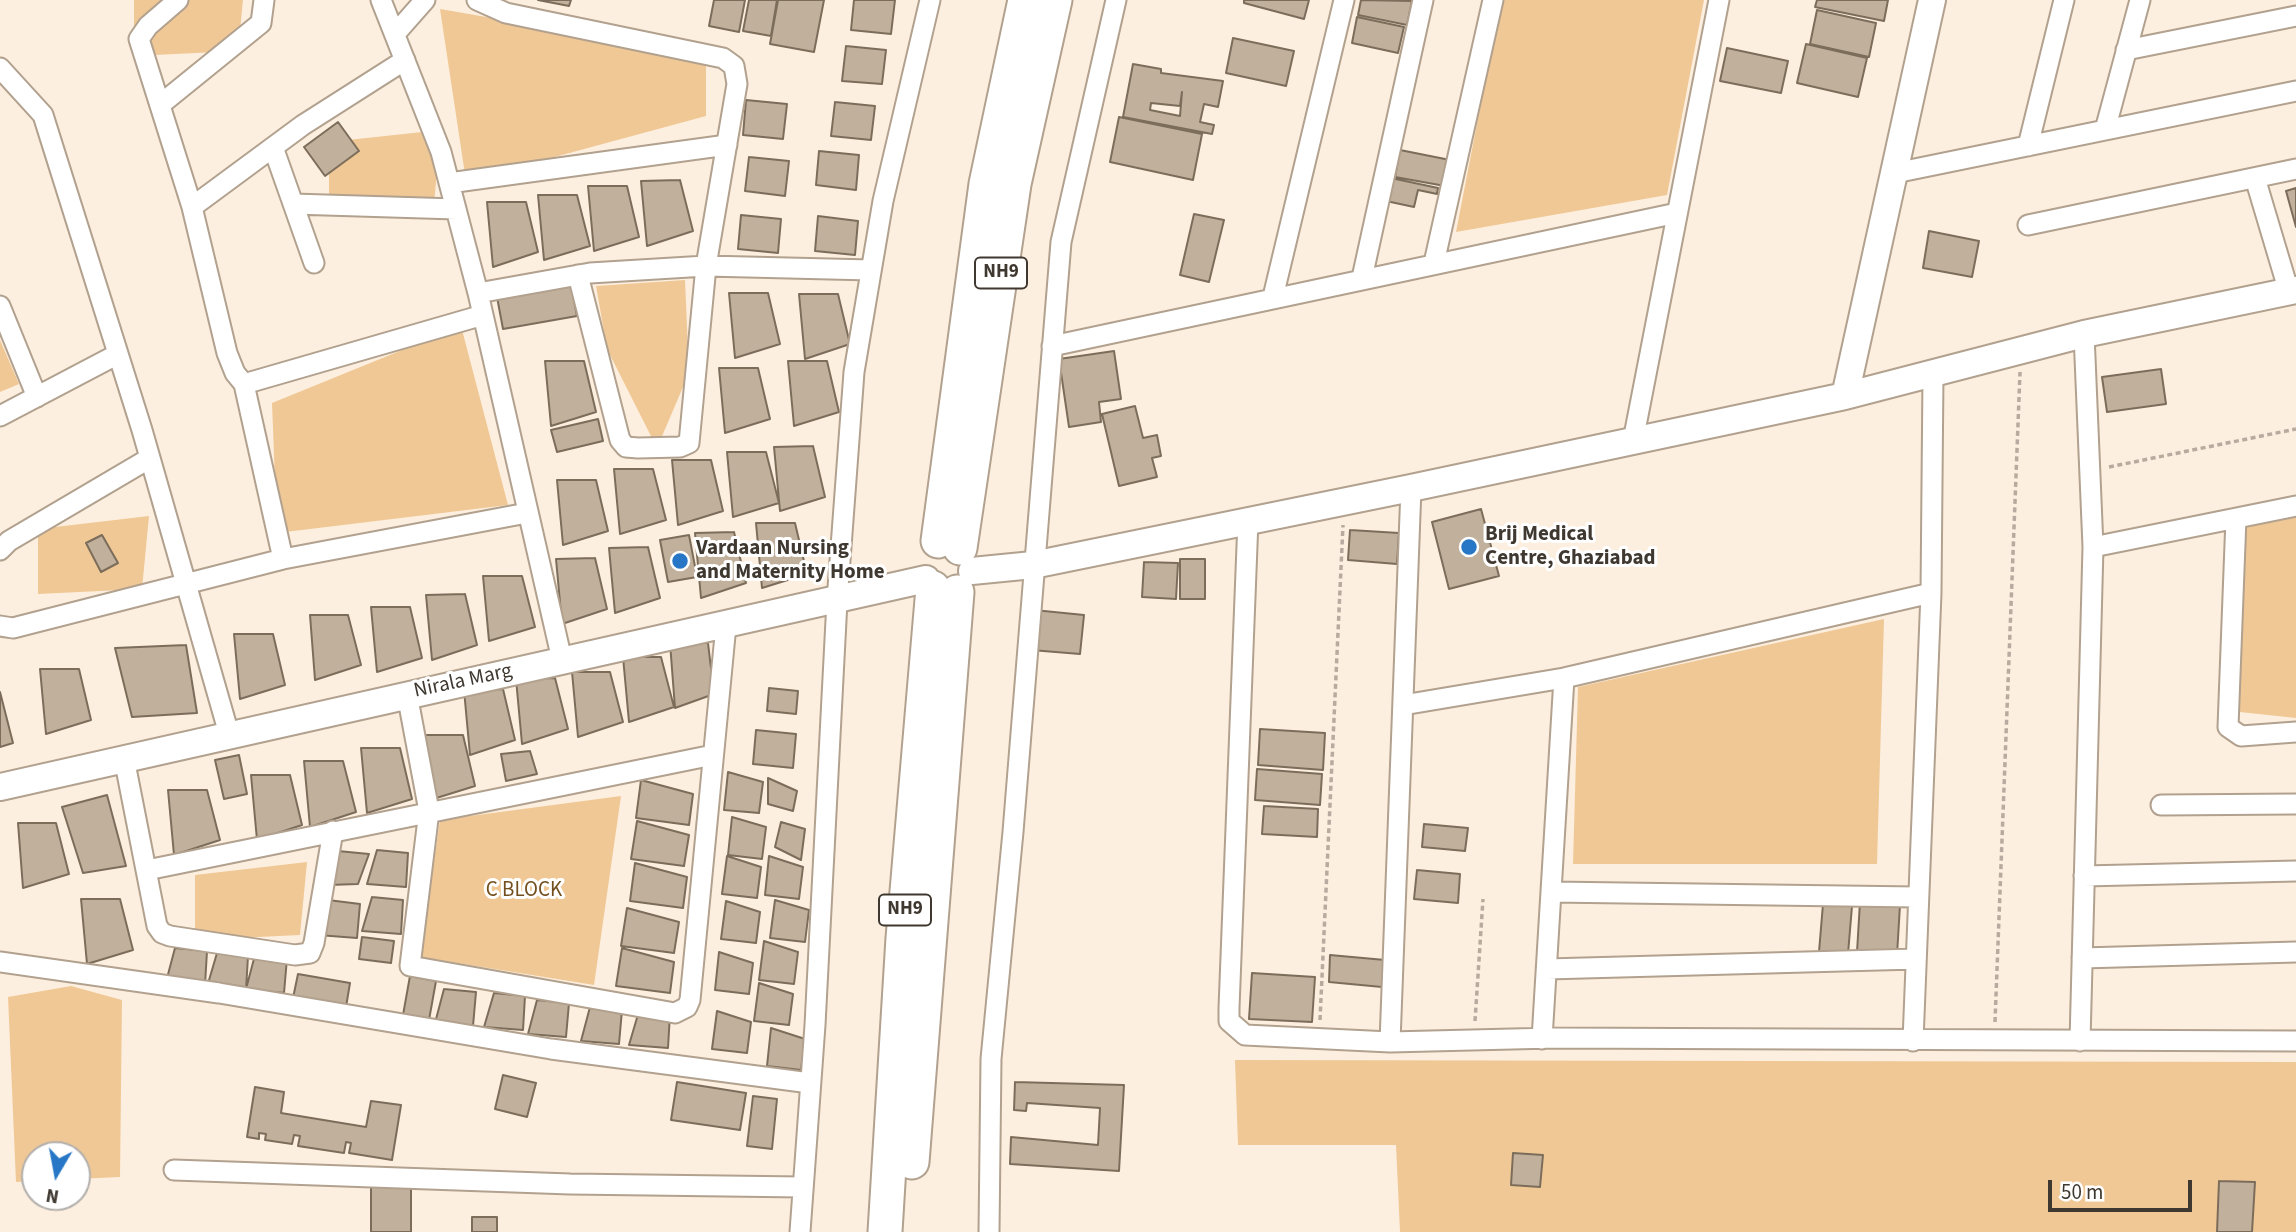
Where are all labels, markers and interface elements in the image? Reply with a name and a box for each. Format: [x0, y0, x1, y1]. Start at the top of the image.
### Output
road number: NH9 [975, 258, 1027, 288]
place label: Brij Medical Centre, Ghaziabad [1485, 522, 1656, 572]
place label: Vardaan Nursing and Maternity Home [696, 536, 885, 586]
marker: Brij Medical Centre, Ghaziabad [1459, 537, 1479, 557]
marker: Vardaan Nursing and Maternity Home [670, 551, 690, 571]
street label: Nirala Marg [412, 659, 514, 705]
park label: C BLOCK [486, 878, 562, 904]
road number: NH9 [879, 894, 931, 926]
north arrow [21, 1141, 91, 1211]
scale bar [2051, 1166, 2194, 1210]
text: 50 m [2061, 1177, 2103, 1207]
text: N [44, 1181, 61, 1210]

